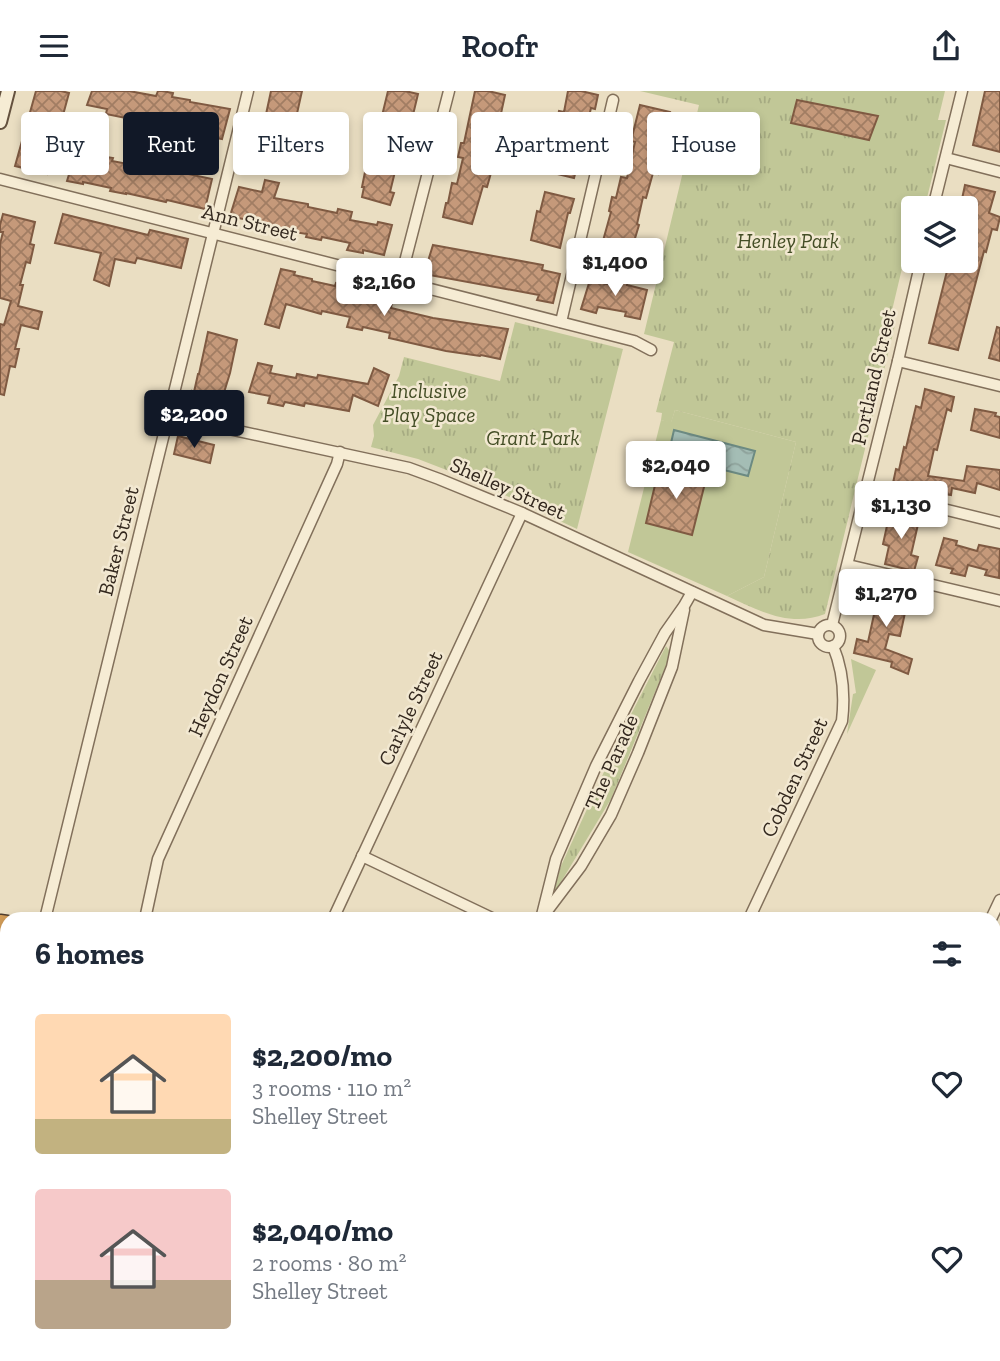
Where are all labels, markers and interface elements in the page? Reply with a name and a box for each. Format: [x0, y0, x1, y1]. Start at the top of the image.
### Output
icon: menu [35, 27, 73, 65]
text: Roofr [461, 27, 539, 65]
icon: share [927, 27, 965, 65]
chip: Buy [21, 112, 109, 175]
chip: Rent [123, 112, 219, 175]
chip: Filters [233, 112, 349, 175]
chip: New [363, 112, 457, 175]
chip: Apartment [471, 112, 633, 175]
chip: House [647, 112, 760, 175]
map controls [901, 196, 978, 273]
button: layers [901, 196, 978, 273]
street label: Ann Street [200, 198, 301, 246]
park label: Henley Park [737, 228, 839, 253]
pin: $1,400 [558, 239, 672, 298]
text: $1,400 [582, 247, 648, 275]
pin: $2,160 [327, 259, 441, 318]
text: $2,160 [352, 267, 416, 295]
street label: Portland Street [845, 307, 901, 447]
park label: Inclusive Play Space [383, 378, 475, 427]
pin: $2,200 [137, 391, 251, 450]
text: $2,200 [160, 399, 228, 427]
park label: Grant Park [486, 425, 580, 450]
pin: $2,040 [619, 441, 733, 501]
text: $2,040 [642, 450, 710, 478]
street label: Shelley Street [446, 451, 570, 525]
pin: $1,130 [844, 482, 958, 541]
street label: Baker Street [92, 484, 144, 598]
text: $1,130 [871, 490, 931, 518]
pin: $1,270 [829, 569, 943, 629]
text: $1,270 [855, 578, 917, 606]
street label: Heydon Street [182, 611, 258, 740]
street label: Carlyle Street [373, 646, 448, 769]
street label: The Parade [579, 710, 643, 814]
street label: Cobden Street [755, 713, 833, 841]
icon: filters [928, 935, 966, 973]
text: 6 homes [35, 936, 144, 972]
text: $2,200/mo [252, 1038, 392, 1074]
icon: home [91, 1042, 175, 1126]
icon: heart [928, 1065, 966, 1103]
text: 3 rooms · 110 m² [252, 1074, 411, 1102]
text: Shelley Street [252, 1102, 388, 1130]
text: $2,040/mo [252, 1213, 393, 1249]
icon: home [91, 1217, 175, 1301]
icon: heart [928, 1240, 966, 1278]
text: 2 rooms · 80 m² [252, 1249, 406, 1277]
text: Shelley Street [252, 1277, 388, 1305]

